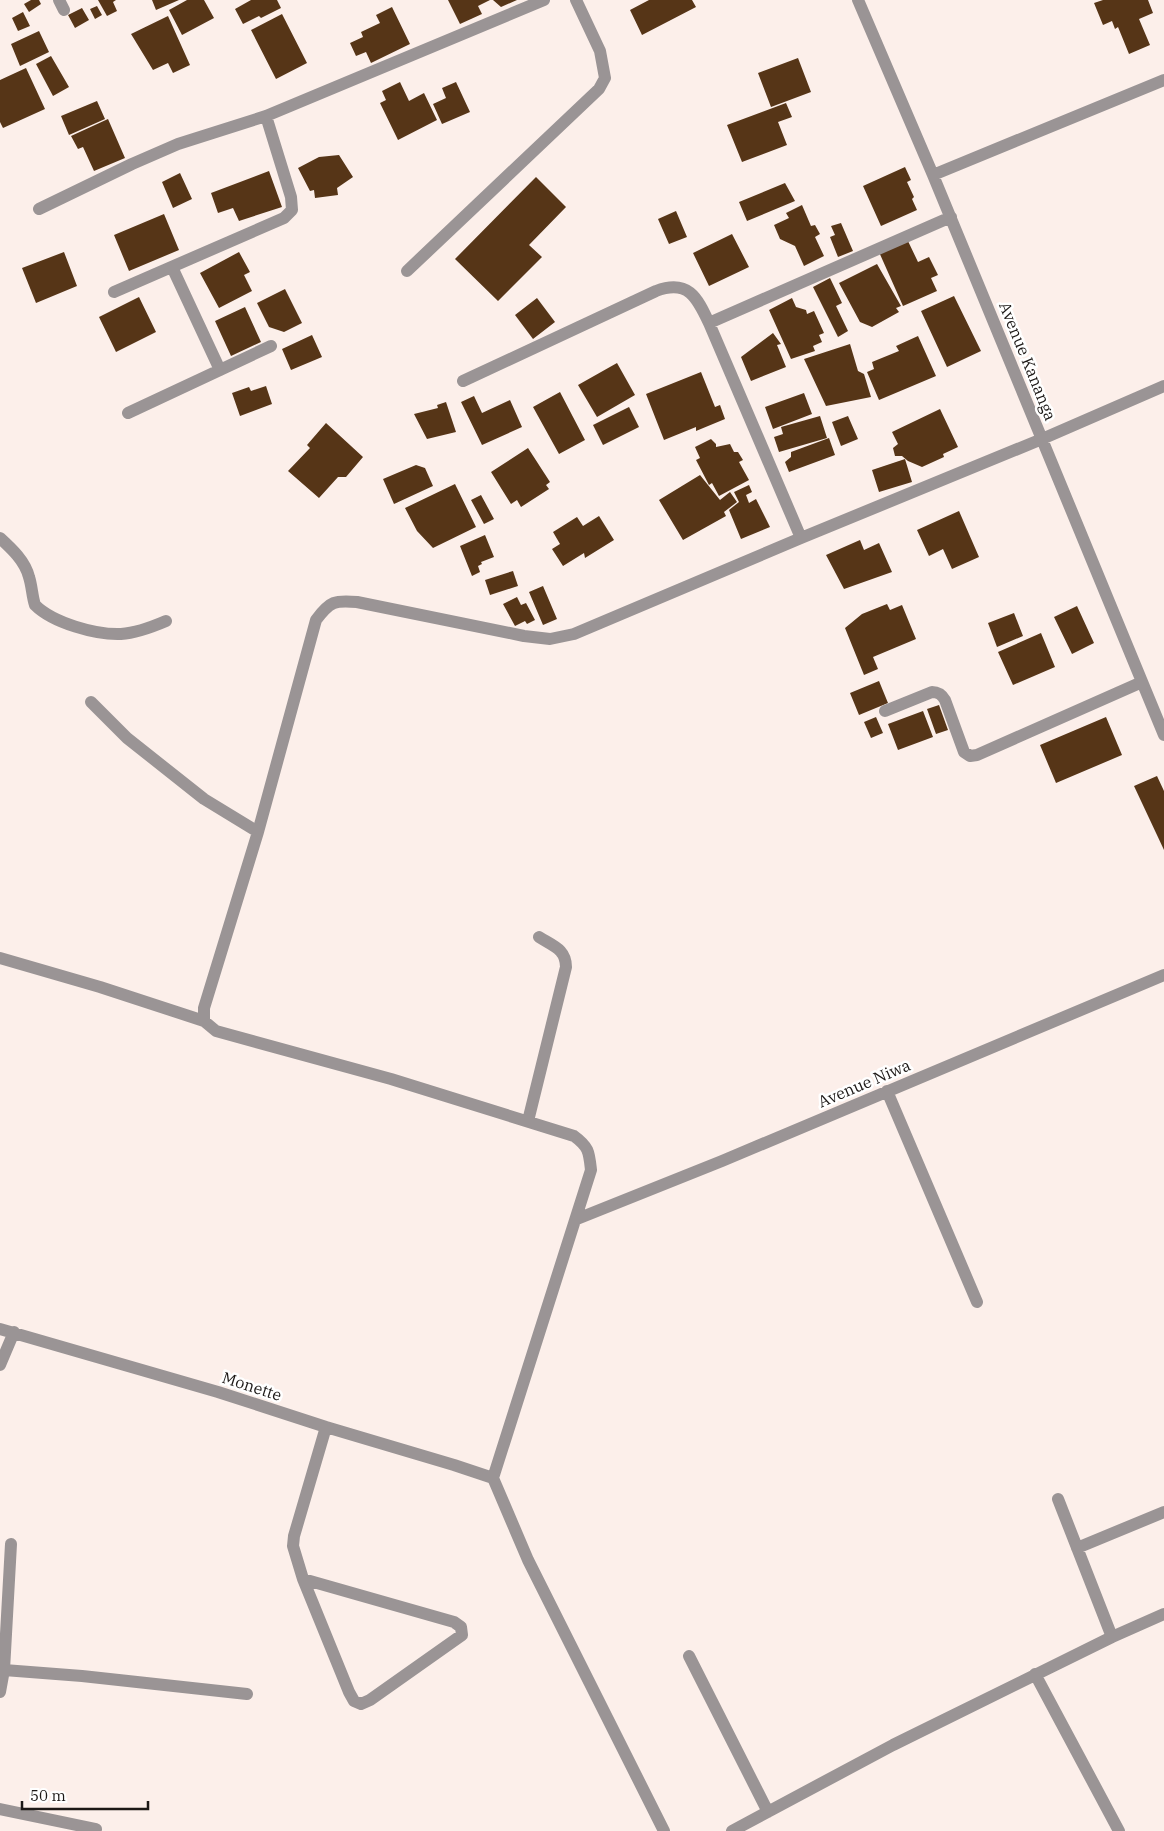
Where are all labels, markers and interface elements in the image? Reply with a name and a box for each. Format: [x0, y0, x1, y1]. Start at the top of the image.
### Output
street label: Avenue Kananga [995, 299, 1061, 424]
street label: Avenue Niwa [815, 1054, 913, 1111]
street label: Monette [220, 1367, 284, 1405]
scale bar [22, 1778, 149, 1810]
text: 50 m [30, 1786, 66, 1805]

